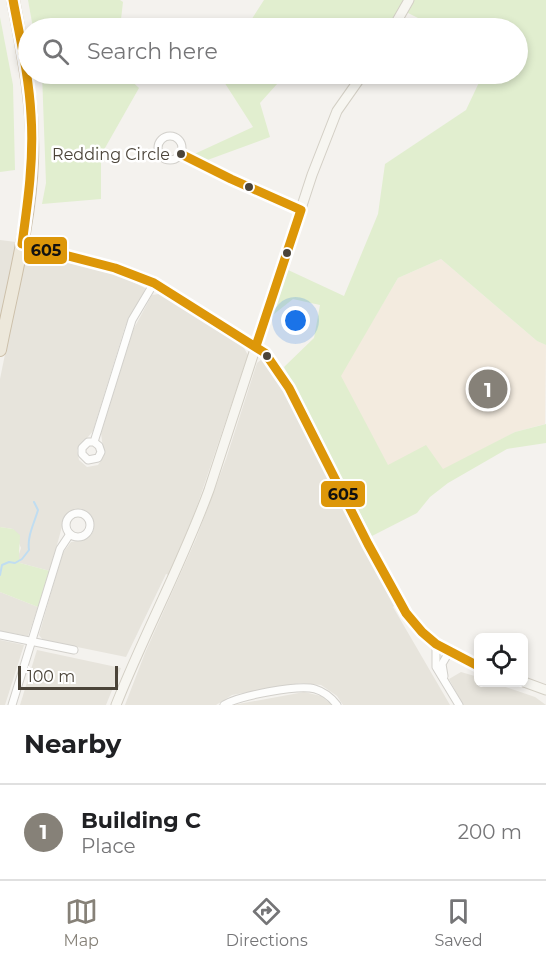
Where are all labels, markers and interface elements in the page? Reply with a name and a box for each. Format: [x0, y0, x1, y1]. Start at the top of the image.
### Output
search box [18, 18, 528, 84]
icon: search [39, 35, 72, 68]
text: Search here [87, 38, 218, 65]
place label: Redding Circle [52, 145, 170, 164]
marker: Redding Circle [175, 148, 187, 160]
unlabelled marker [243, 181, 255, 193]
line badge: 605 [23, 236, 68, 265]
text: 605 [31, 241, 62, 260]
unlabelled marker [281, 247, 293, 259]
your location [281, 306, 310, 335]
unlabelled marker [261, 350, 273, 362]
pin: 1 [468, 366, 508, 412]
line badge: 605 [320, 480, 366, 508]
text: 605 [328, 485, 359, 504]
map controls [474, 633, 528, 687]
button: locate [474, 633, 528, 687]
scale bar [18, 663, 118, 690]
text: 100 m [27, 667, 75, 686]
text: Nearby [24, 728, 121, 760]
text: Building C [81, 807, 201, 834]
text: 1 [40, 820, 47, 844]
text: 200 m [458, 820, 522, 844]
text: Place [81, 834, 136, 858]
tab: Map [63, 895, 99, 950]
tab: Directions [226, 895, 308, 950]
tab: Saved [435, 895, 483, 950]

